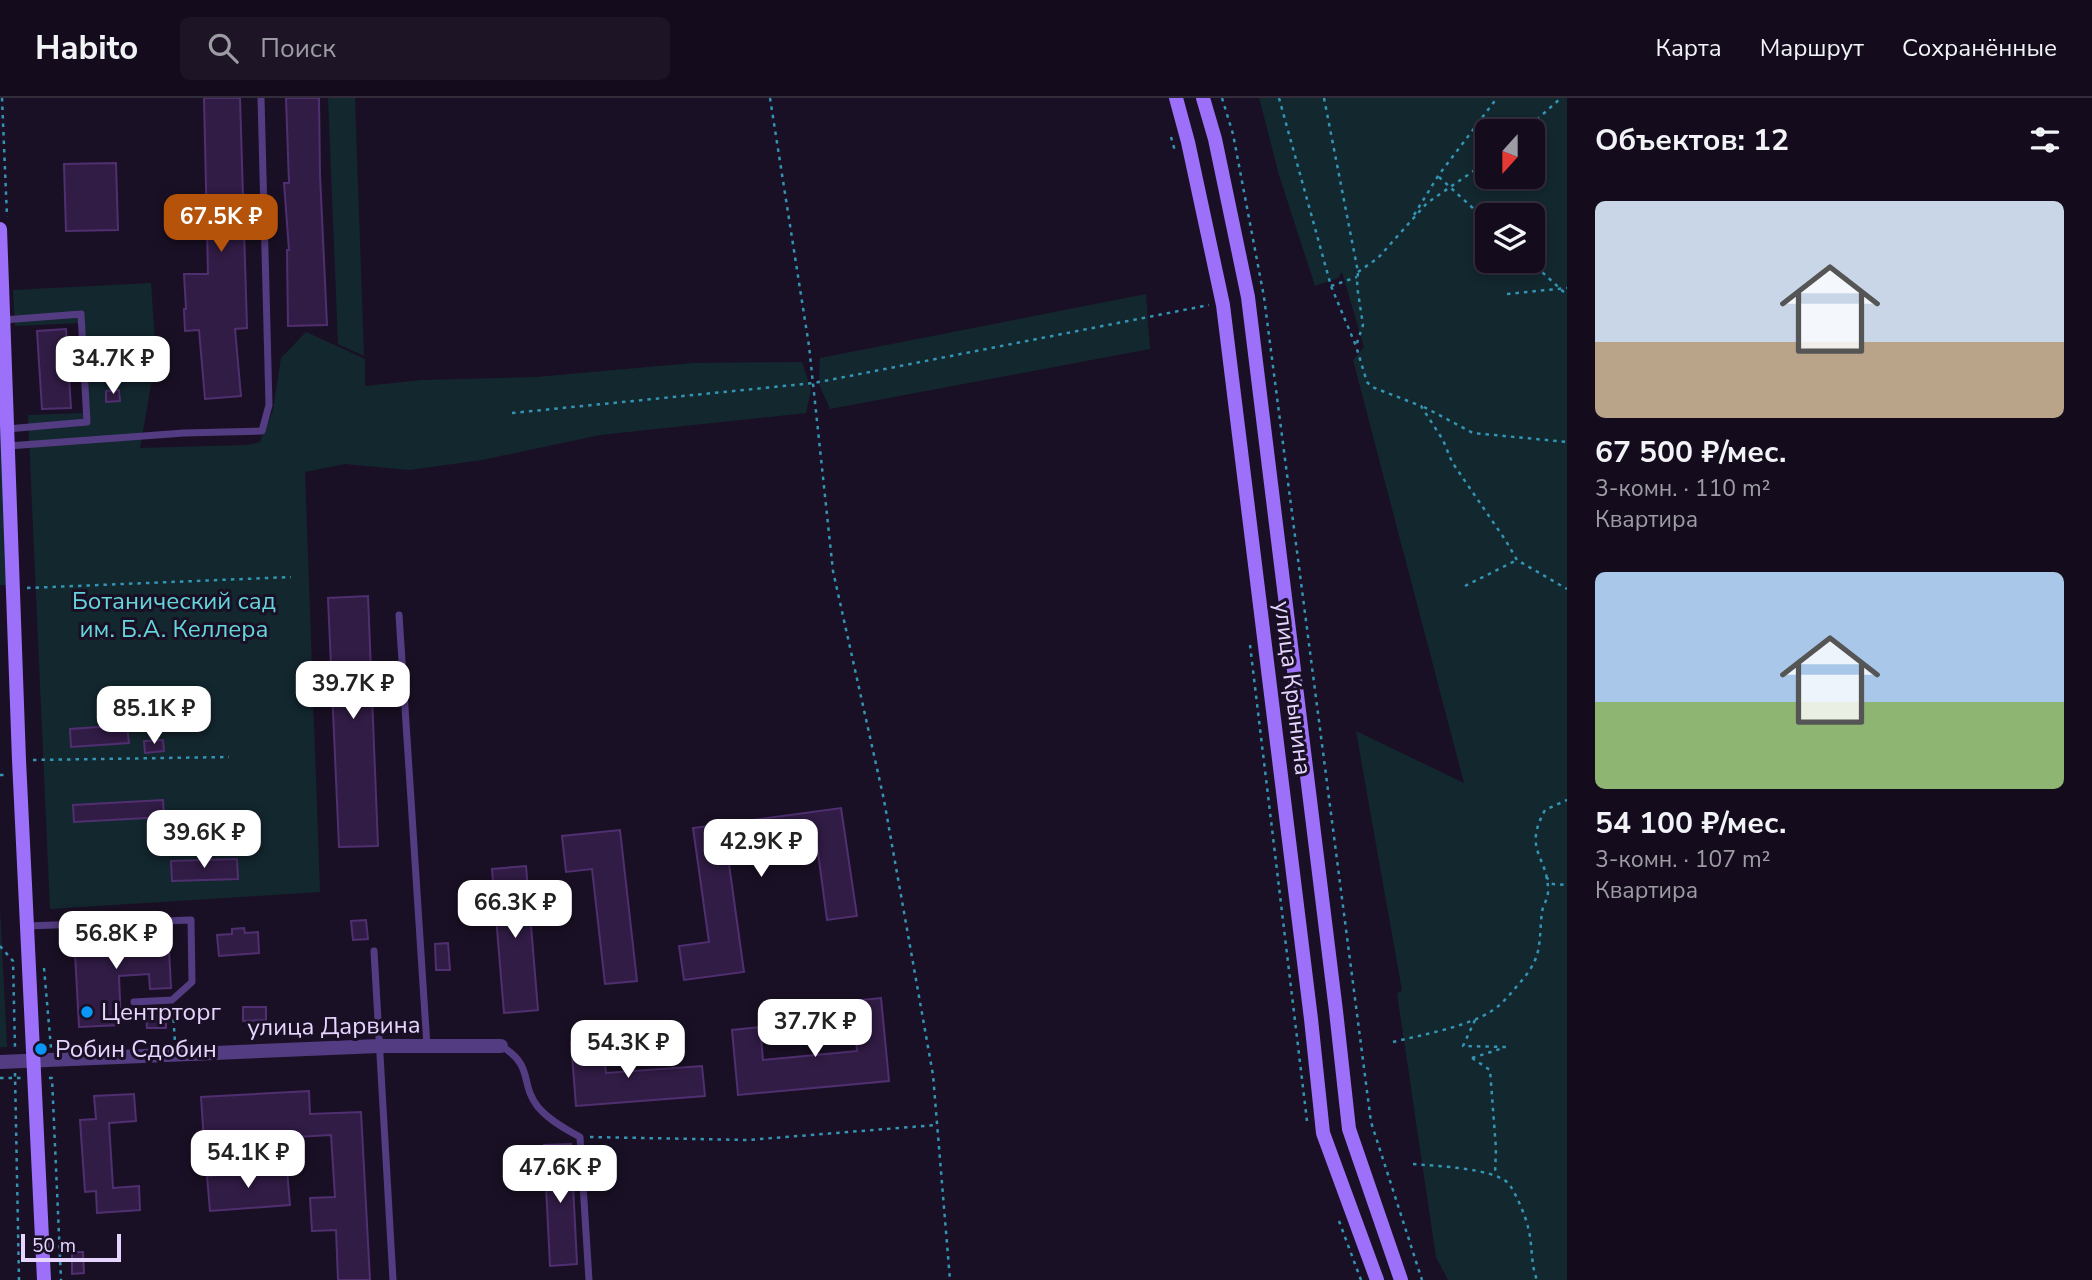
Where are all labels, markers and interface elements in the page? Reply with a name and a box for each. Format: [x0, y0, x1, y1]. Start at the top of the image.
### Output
search box [180, 17, 670, 80]
text: Habito [35, 26, 138, 71]
icon: search [204, 29, 242, 67]
text: Поиск [260, 31, 336, 66]
text: Карта [1656, 32, 1722, 64]
text: Маршрут [1760, 32, 1864, 64]
text: Сохранённые [1902, 32, 2057, 64]
north arrow [1475, 119, 1545, 189]
map controls [1475, 119, 1545, 273]
text: Объектов: 12 [1595, 120, 1789, 161]
icon: filters [2026, 121, 2064, 159]
pin: 67.5K ₽ [156, 194, 286, 254]
text: 67.5K ₽ [180, 201, 262, 232]
button: layers [1475, 203, 1545, 273]
icon: home [1767, 246, 1893, 372]
pin: 34.7K ₽ [48, 336, 178, 396]
text: 34.7K ₽ [72, 343, 154, 374]
text: 67 500 ₽/мес. [1595, 432, 1786, 473]
text: 3-комн. · 110 m² [1595, 473, 1770, 504]
text: Квартира [1595, 504, 1698, 535]
park label: Ботанический сад им. Б.А. Келлера [72, 585, 276, 645]
street label: улица Крынина [1266, 599, 1320, 777]
icon: home [1767, 617, 1893, 743]
pin: 39.7K ₽ [288, 662, 418, 721]
text: 39.7K ₽ [312, 668, 394, 699]
pin: 85.1K ₽ [89, 686, 219, 746]
text: 85.1K ₽ [113, 693, 195, 724]
text: 54 100 ₽/мес. [1595, 803, 1786, 844]
pin: 39.6K ₽ [139, 810, 269, 870]
text: 39.6K ₽ [163, 817, 245, 848]
pin: 42.9K ₽ [696, 820, 826, 879]
text: 42.9K ₽ [720, 826, 802, 857]
text: 3-комн. · 107 m² [1595, 844, 1770, 875]
text: Квартира [1595, 875, 1698, 906]
pin: 66.3K ₽ [450, 880, 580, 940]
text: 66.3K ₽ [474, 887, 556, 918]
pin: 56.8K ₽ [51, 912, 181, 971]
text: 56.8K ₽ [75, 918, 157, 949]
place label: Центрторг [101, 996, 221, 1028]
pin: 37.7K ₽ [750, 1000, 880, 1059]
marker: Центрторг [79, 1004, 95, 1020]
text: 37.7K ₽ [774, 1006, 856, 1037]
street label: улица Дарвина [247, 1008, 421, 1044]
pin: 54.3K ₽ [563, 1020, 693, 1080]
text: 54.3K ₽ [587, 1027, 669, 1058]
place label: Робин Сдобин [55, 1033, 217, 1065]
marker: Робин Сдобин [33, 1041, 49, 1057]
pin: 54.1K ₽ [183, 1130, 313, 1190]
text: 54.1K ₽ [207, 1137, 289, 1168]
pin: 47.6K ₽ [495, 1146, 625, 1205]
text: 47.6K ₽ [519, 1152, 601, 1183]
scale bar [21, 1231, 121, 1263]
text: 50 m [32, 1233, 76, 1259]

